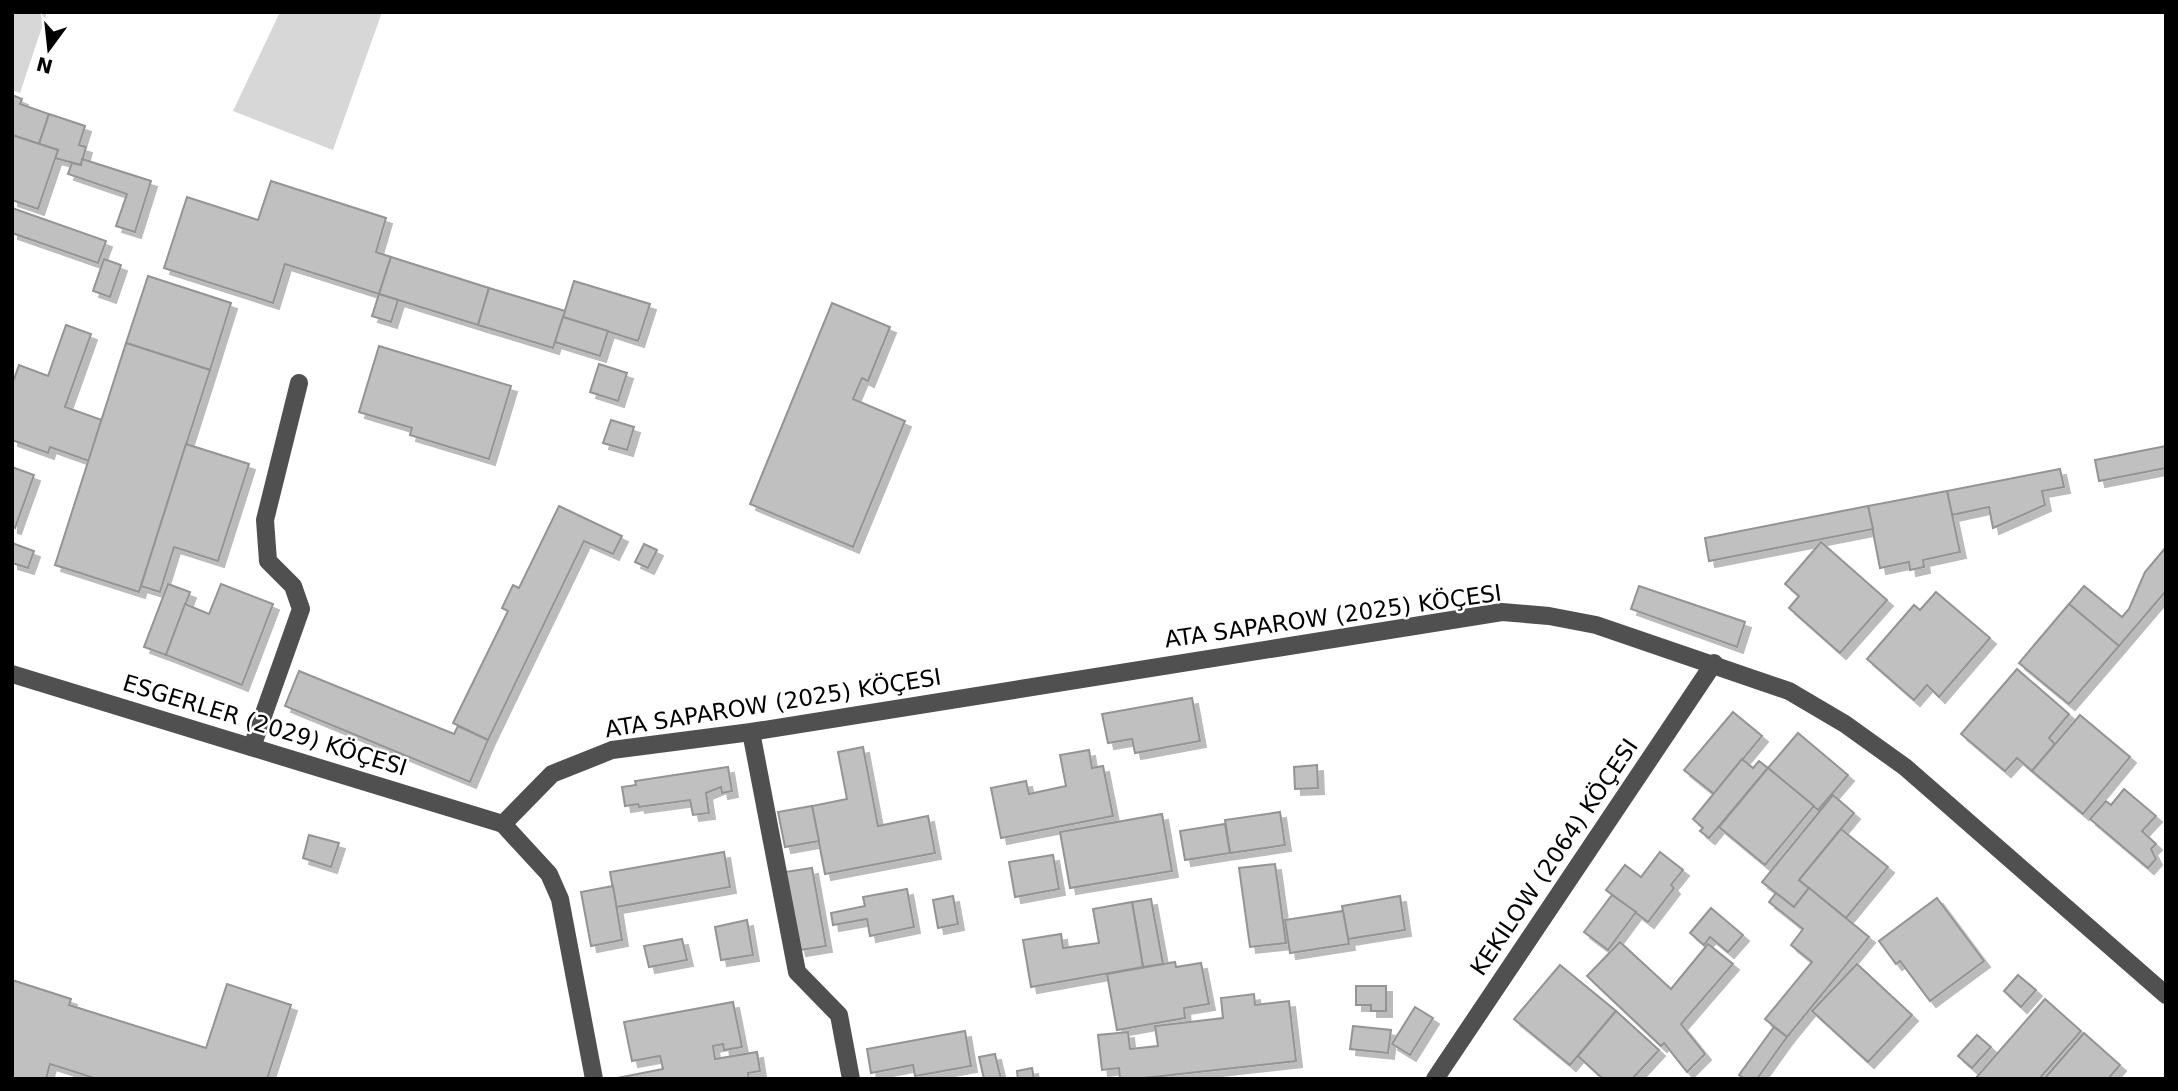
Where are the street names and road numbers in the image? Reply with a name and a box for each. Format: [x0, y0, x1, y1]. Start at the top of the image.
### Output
street label: ATA SAPAROW (2025) KÖÇESI [1163, 578, 1503, 653]
street label: ATA SAPAROW (2025) KÖÇESI [603, 663, 943, 742]
street label: ESGERLER (2029) KÖÇESI [120, 668, 411, 781]
street label: KEKILOW (2064) KÖÇESI [1464, 733, 1643, 980]

